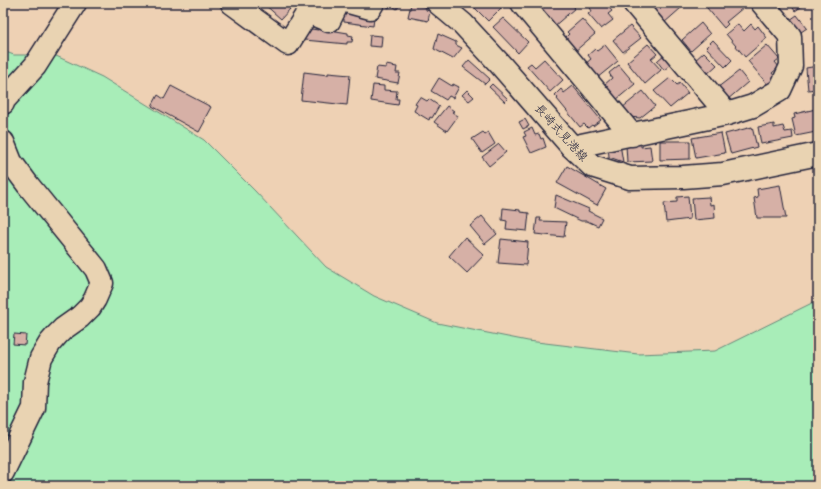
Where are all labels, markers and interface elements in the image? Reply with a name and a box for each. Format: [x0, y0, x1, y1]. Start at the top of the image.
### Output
street label: 長崎式見港線 [531, 101, 591, 165]

